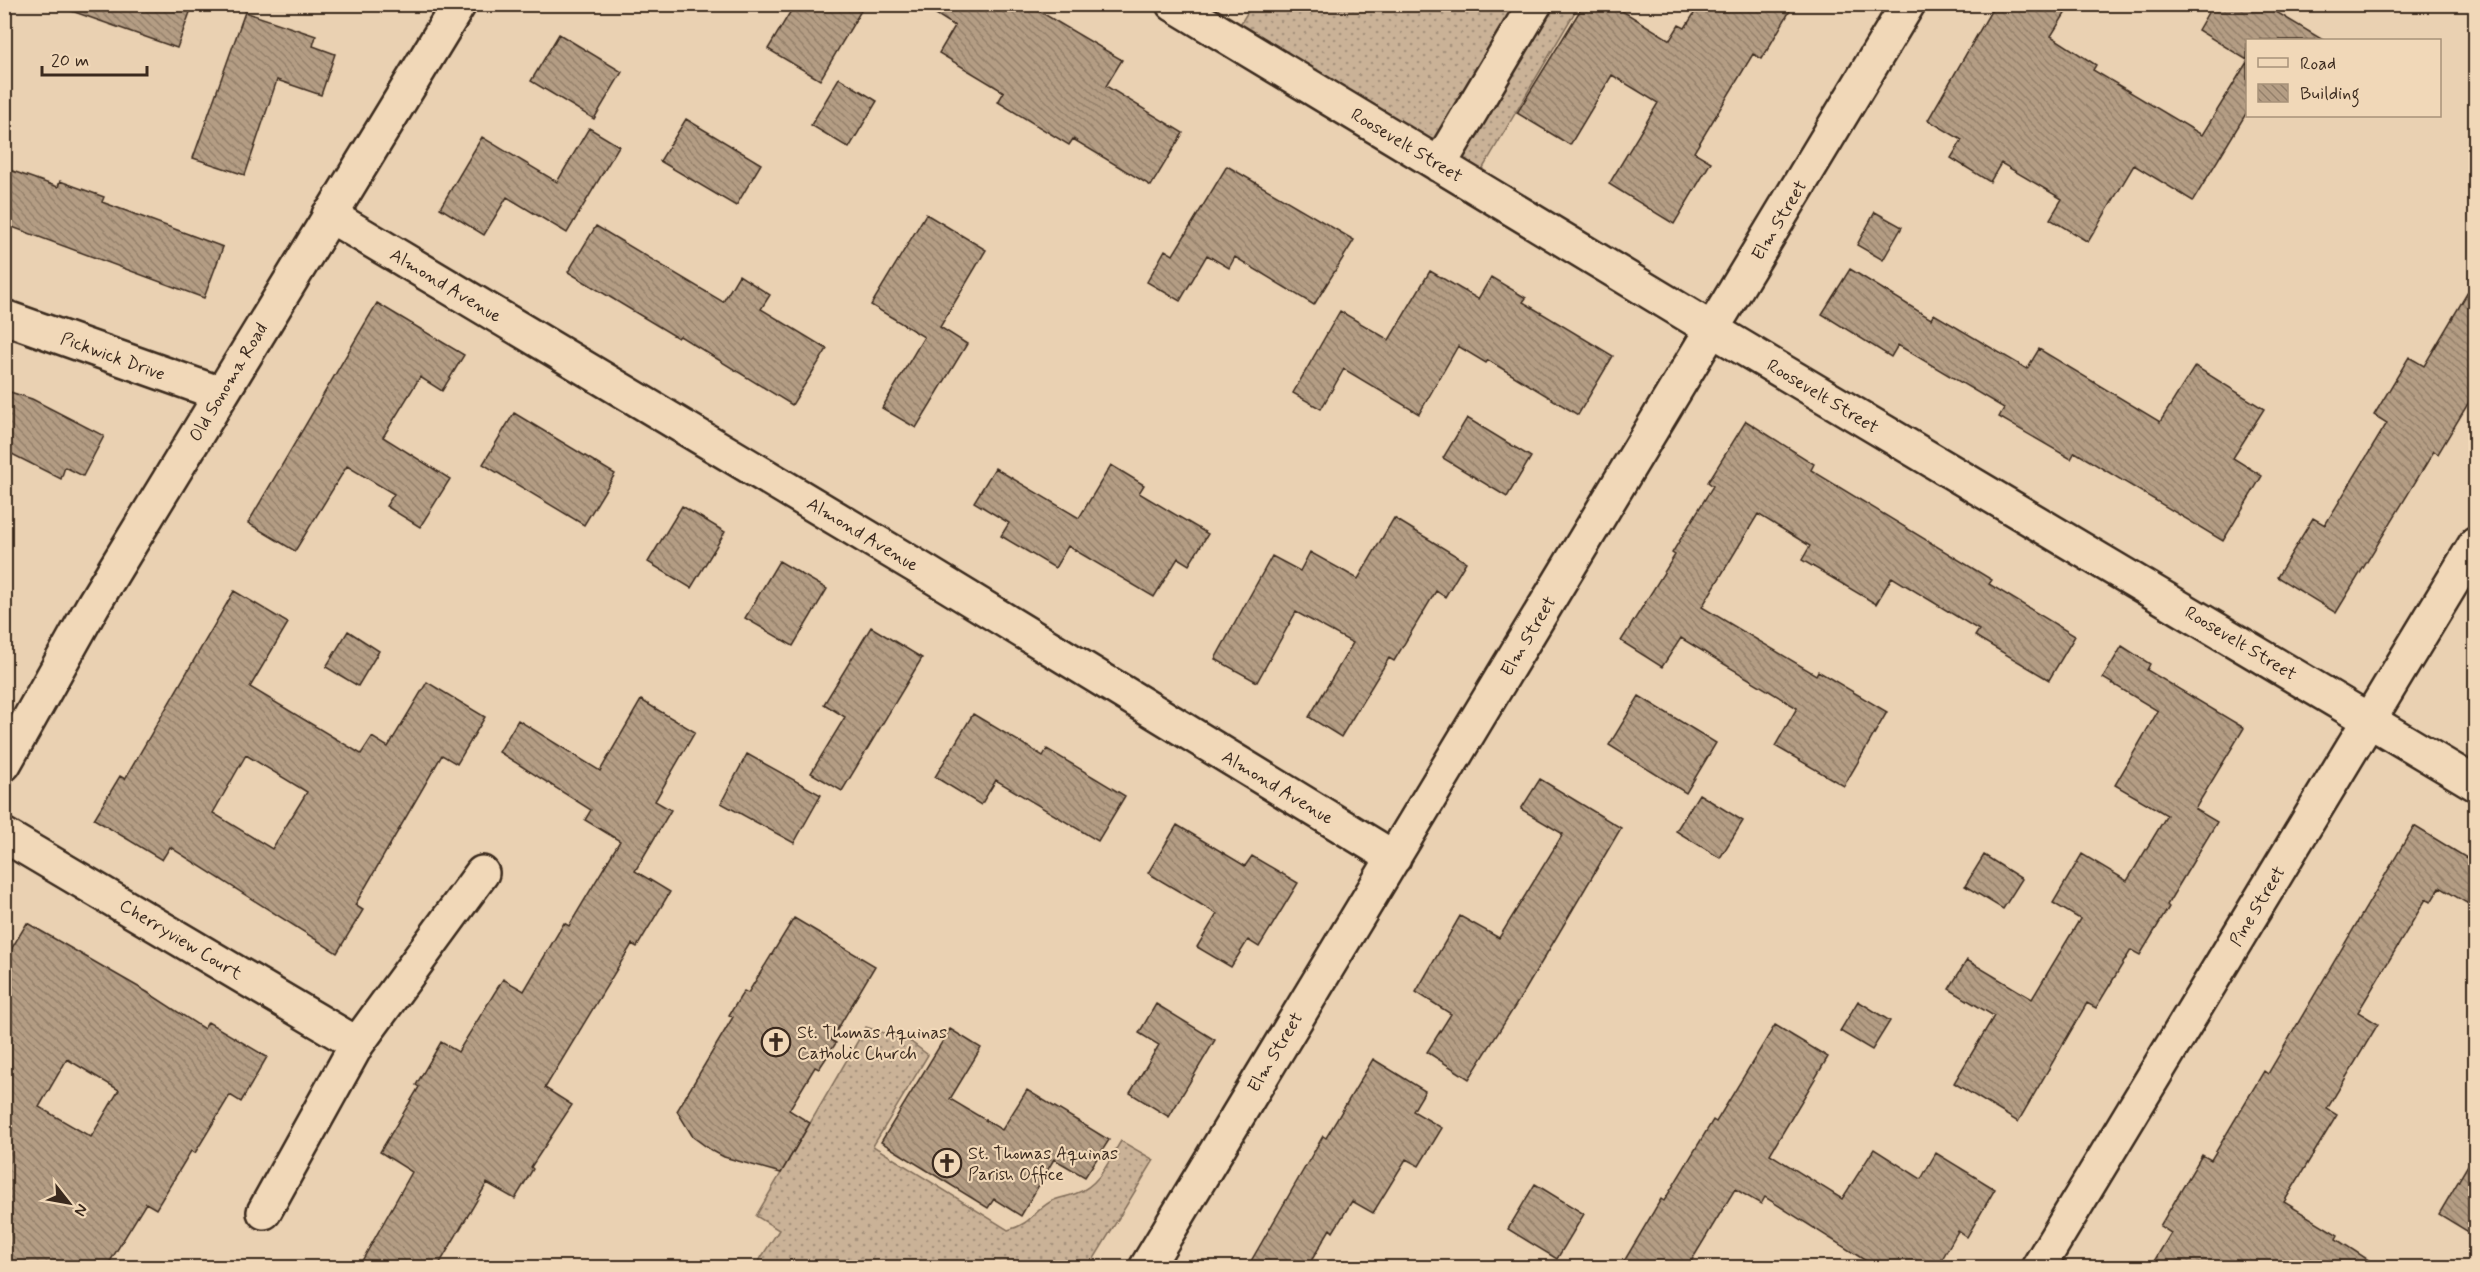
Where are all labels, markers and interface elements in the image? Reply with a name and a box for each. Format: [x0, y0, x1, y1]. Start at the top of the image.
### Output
scale bar [42, 39, 147, 77]
legend [2246, 39, 2441, 117]
text: 20 m [51, 49, 89, 73]
text: Road [2300, 52, 2336, 76]
text: Building [2300, 82, 2360, 108]
street label: Roosevelt Street [1346, 103, 1467, 189]
street label: Elm Street [1747, 176, 1813, 265]
street label: Almond Avenue [385, 243, 506, 329]
street label: Old Sonoma Road [184, 319, 274, 446]
street label: Pickwick Drive [57, 327, 168, 387]
street label: Roosevelt Street [1762, 354, 1883, 440]
street label: Almond Avenue [802, 492, 923, 578]
street label: Elm Street [1496, 592, 1562, 681]
street label: Roosevelt Street [2180, 601, 2301, 687]
street label: Almond Avenue [1217, 745, 1338, 831]
street label: Pine Street [2224, 862, 2291, 951]
street label: Cherryview Court [115, 894, 247, 986]
street label: Elm Street [1243, 1008, 1309, 1097]
place label: St. Thomas Aquinas Catholic Church [797, 1021, 947, 1066]
church icon: St. Thomas Aquinas Catholic Church [760, 1026, 792, 1058]
place label: St. Thomas Aquinas Parish Office [968, 1142, 1118, 1187]
church icon: St. Thomas Aquinas Parish Office [931, 1147, 963, 1179]
north arrow [39, 1173, 99, 1233]
text: N [69, 1200, 92, 1220]

